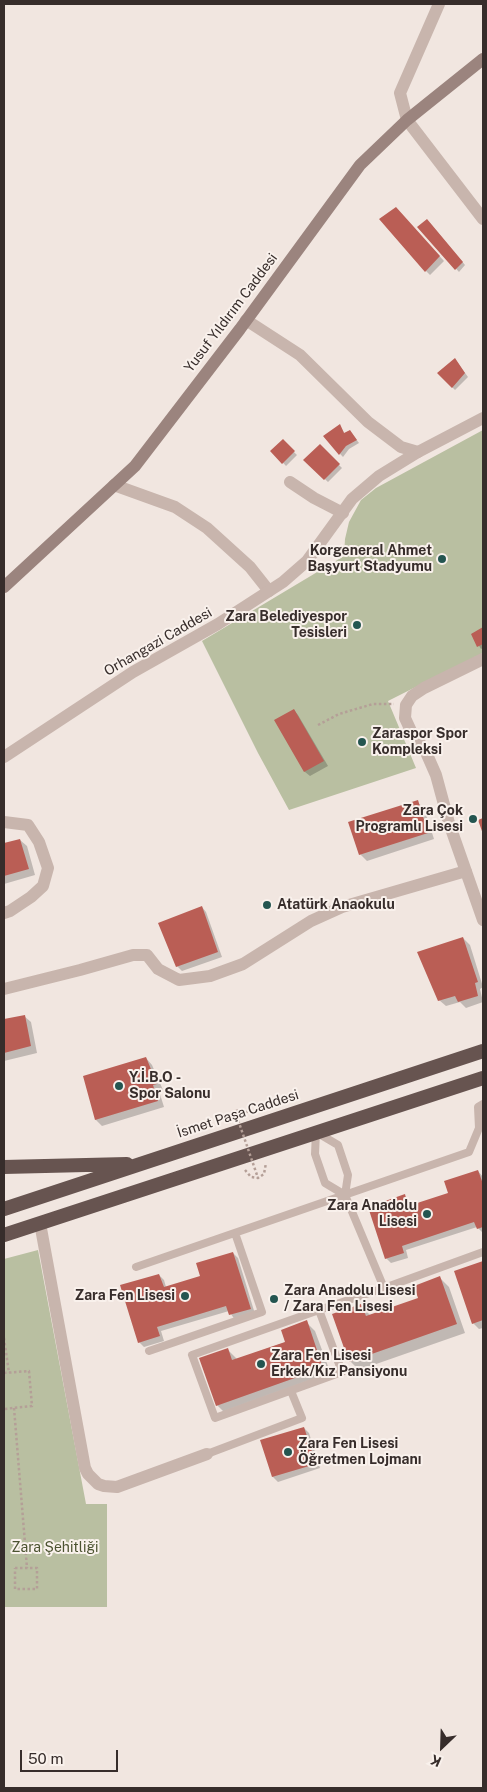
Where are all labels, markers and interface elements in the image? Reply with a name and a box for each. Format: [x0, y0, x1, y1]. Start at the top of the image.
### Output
street label: Yusuf Yıldırım Caddesi [181, 250, 281, 376]
place label: Korgeneral Ahmet Başyurt Stadyumu [307, 543, 432, 576]
marker: Korgeneral Ahmet Başyurt Stadyumu [436, 553, 448, 565]
street label: Orhangazi Caddesi [101, 604, 215, 680]
place label: Zara Belediyespor Tesisleri [225, 609, 347, 642]
marker: Zara Belediyespor Tesisleri [351, 619, 363, 631]
place label: Zaraspor Spor Kompleksi [372, 726, 468, 759]
marker: Zaraspor Spor Kompleksi [356, 736, 368, 748]
place label: Zara Çok Programlı Lisesi [356, 803, 463, 836]
marker: Zara Çok Programlı Lisesi [467, 813, 479, 825]
place label: Atatürk Anaokulu [277, 897, 395, 913]
marker: Atatürk Anaokulu [261, 899, 273, 911]
place label: Y.İ.B.O - Spor Salonu [129, 1070, 211, 1102]
marker: Y.İ.B.O - Spor Salonu [113, 1080, 125, 1092]
street label: İsmet Paşa Caddesi [175, 1086, 301, 1142]
place label: Zara Anadolu Lisesi [327, 1198, 417, 1230]
marker: Zara Anadolu Lisesi [421, 1208, 433, 1220]
place label: Zara Anadolu Lisesi / Zara Fen Lisesi [284, 1283, 415, 1315]
place label: Zara Fen Lisesi [75, 1288, 175, 1304]
marker: Zara Fen Lisesi [179, 1290, 191, 1302]
marker: Zara Anadolu Lisesi / Zara Fen Lisesi [268, 1293, 280, 1305]
place label: Zara Fen Lisesi Erkek/Kız Pansiyonu [271, 1348, 407, 1380]
marker: Zara Fen Lisesi Erkek/Kız Pansiyonu [255, 1358, 267, 1370]
place label: Zara Fen Lisesi Öğretmen Lojmanı [298, 1436, 421, 1468]
marker: Zara Fen Lisesi Öğretmen Lojmanı [282, 1446, 294, 1458]
park label: Zara Şehitliği [11, 1540, 99, 1556]
north arrow [417, 1722, 467, 1772]
scale bar [22, 1740, 120, 1772]
text: 50 m [28, 1750, 63, 1767]
text: K [428, 1751, 444, 1770]

